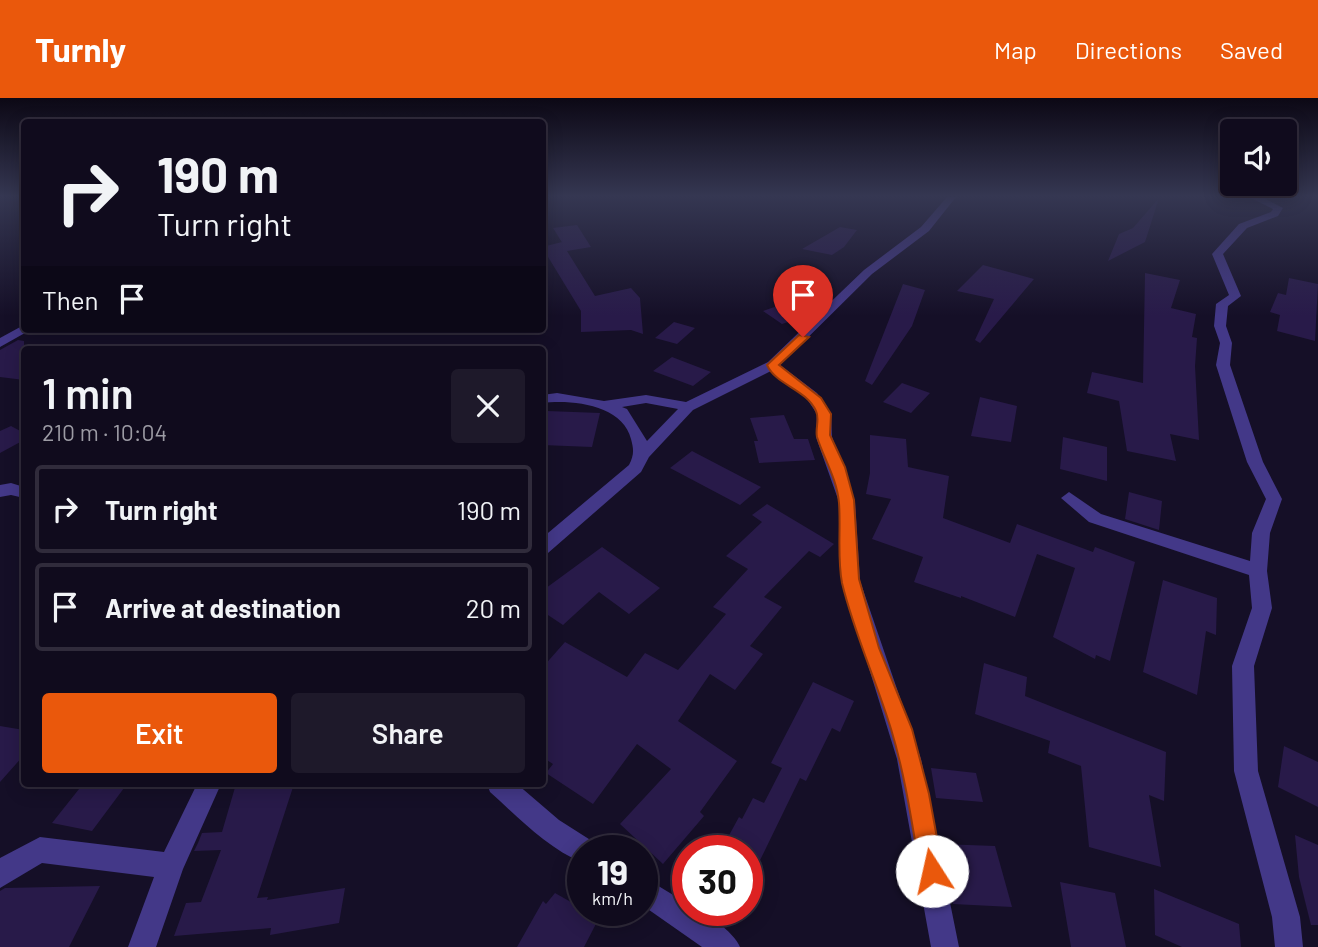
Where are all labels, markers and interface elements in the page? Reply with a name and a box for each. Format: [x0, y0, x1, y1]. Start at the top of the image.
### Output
text: Turnly [35, 29, 126, 69]
text: Map [994, 35, 1037, 64]
text: Directions [1075, 35, 1182, 64]
text: Saved [1220, 35, 1283, 64]
map controls [1220, 119, 1297, 196]
button: sound [1220, 119, 1297, 196]
text: 190 m [157, 144, 279, 203]
icon: right [42, 147, 133, 238]
text: Turn right [157, 204, 292, 242]
pin [773, 265, 833, 337]
icon: arrive [784, 276, 822, 314]
icon: arrive [113, 280, 151, 318]
text: Then [42, 284, 99, 315]
text: 1 min [42, 367, 134, 417]
button: close [451, 369, 525, 443]
text: 210 m · 10:04 [42, 418, 167, 446]
icon: right [46, 490, 84, 528]
text: Turn right [105, 494, 218, 525]
text: 190 m [457, 494, 521, 525]
icon: arrive [46, 588, 84, 626]
text: Arrive at destination [105, 592, 341, 623]
text: 20 m [466, 592, 521, 623]
button: Exit [42, 693, 277, 773]
button: Share [291, 693, 525, 773]
position arrow [895, 834, 969, 908]
speed limit sign: 30 [672, 835, 763, 926]
text: 19 [597, 850, 628, 892]
text: km/h [592, 887, 633, 909]

